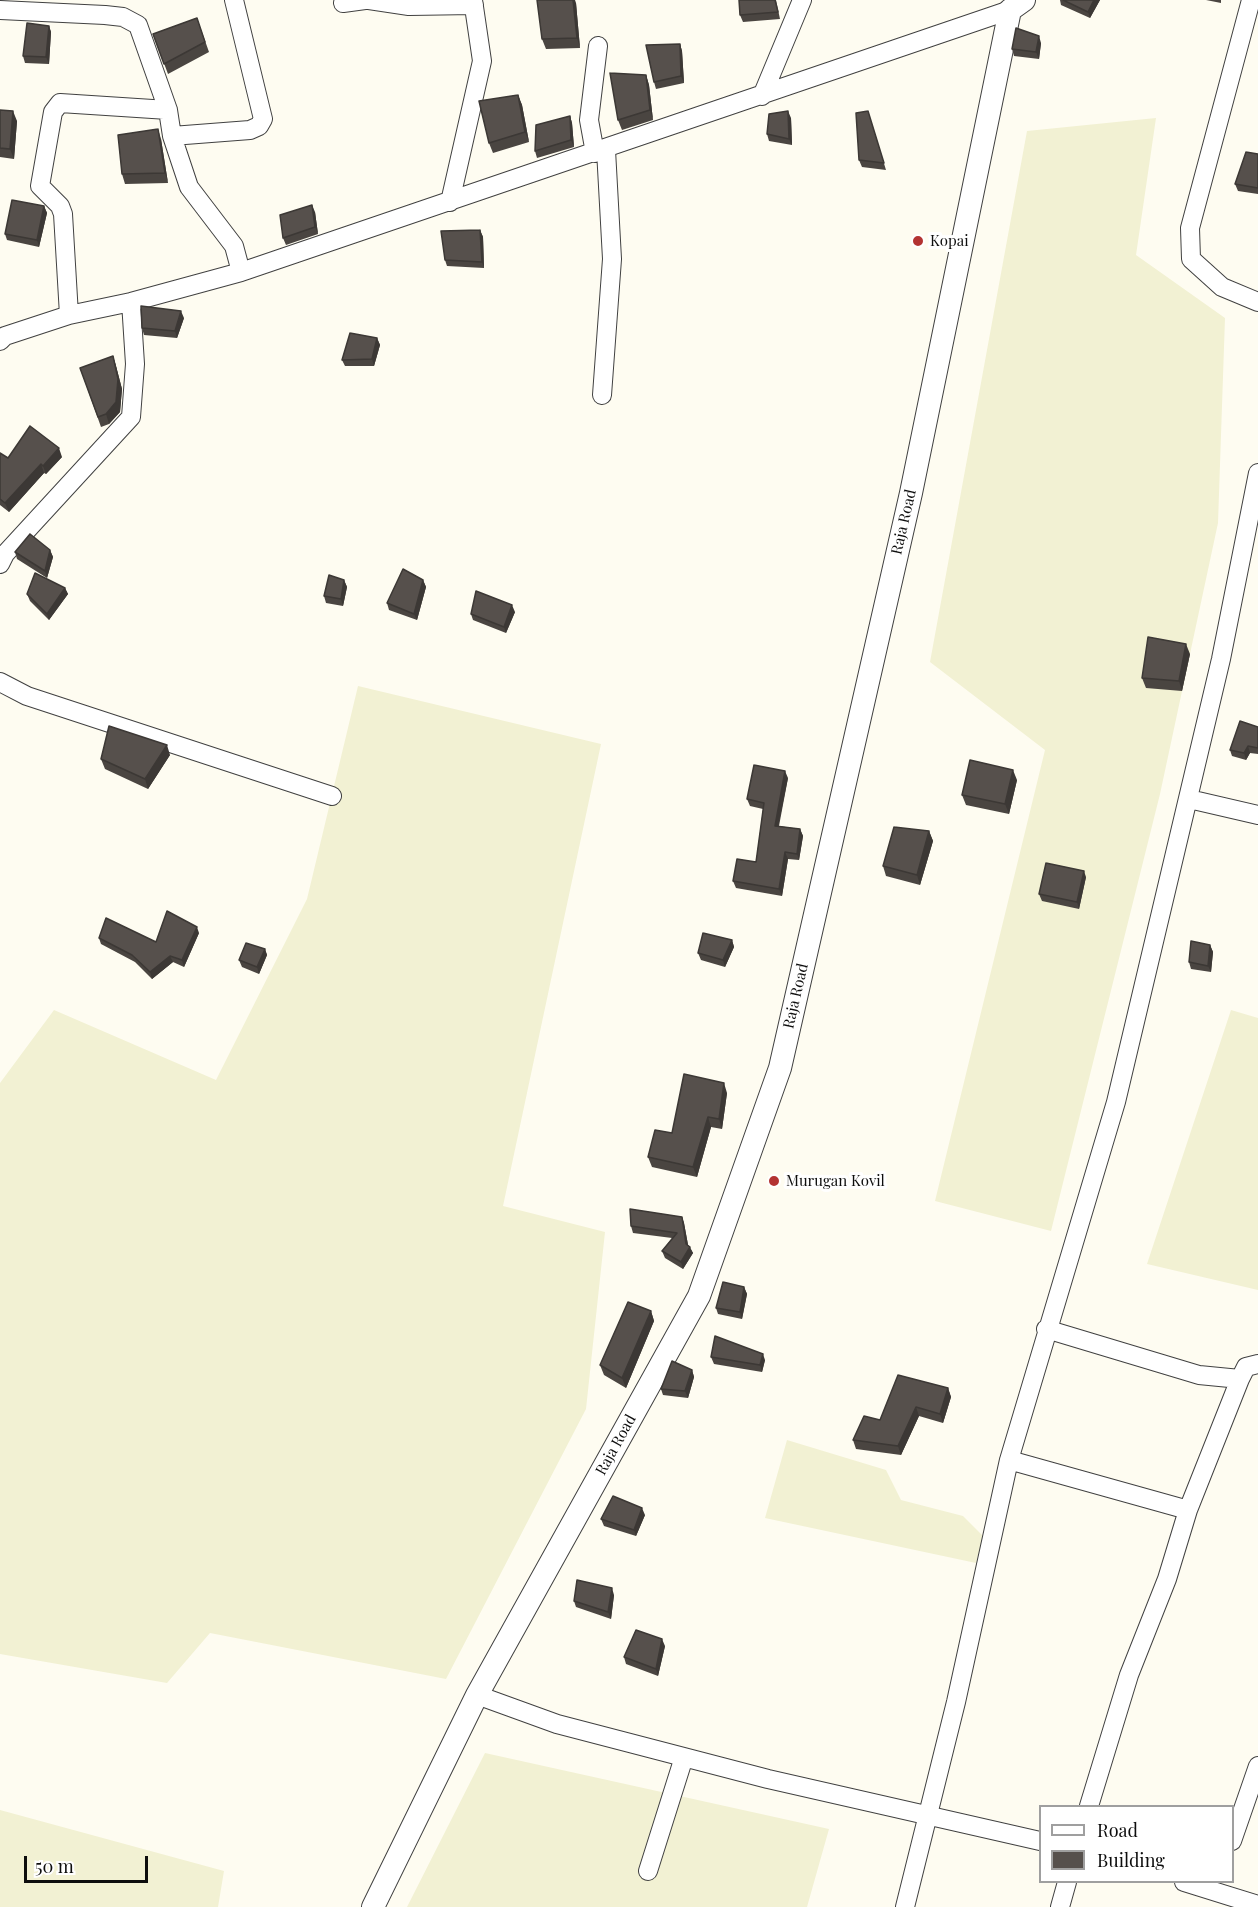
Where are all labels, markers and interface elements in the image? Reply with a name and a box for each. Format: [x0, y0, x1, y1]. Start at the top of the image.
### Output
place label: Kopai [930, 232, 969, 250]
marker: Kopai [911, 234, 925, 248]
street label: Raja Road [888, 488, 920, 556]
street label: Raja Road [780, 962, 812, 1030]
place label: Murugan Kovil [786, 1172, 885, 1190]
marker: Murugan Kovil [767, 1174, 781, 1188]
street label: Raja Road [592, 1412, 640, 1478]
legend [1039, 1805, 1234, 1883]
text: Road [1097, 1818, 1138, 1842]
scale bar [27, 1844, 152, 1882]
text: Building [1097, 1848, 1165, 1872]
text: 50 m [35, 1854, 74, 1878]

